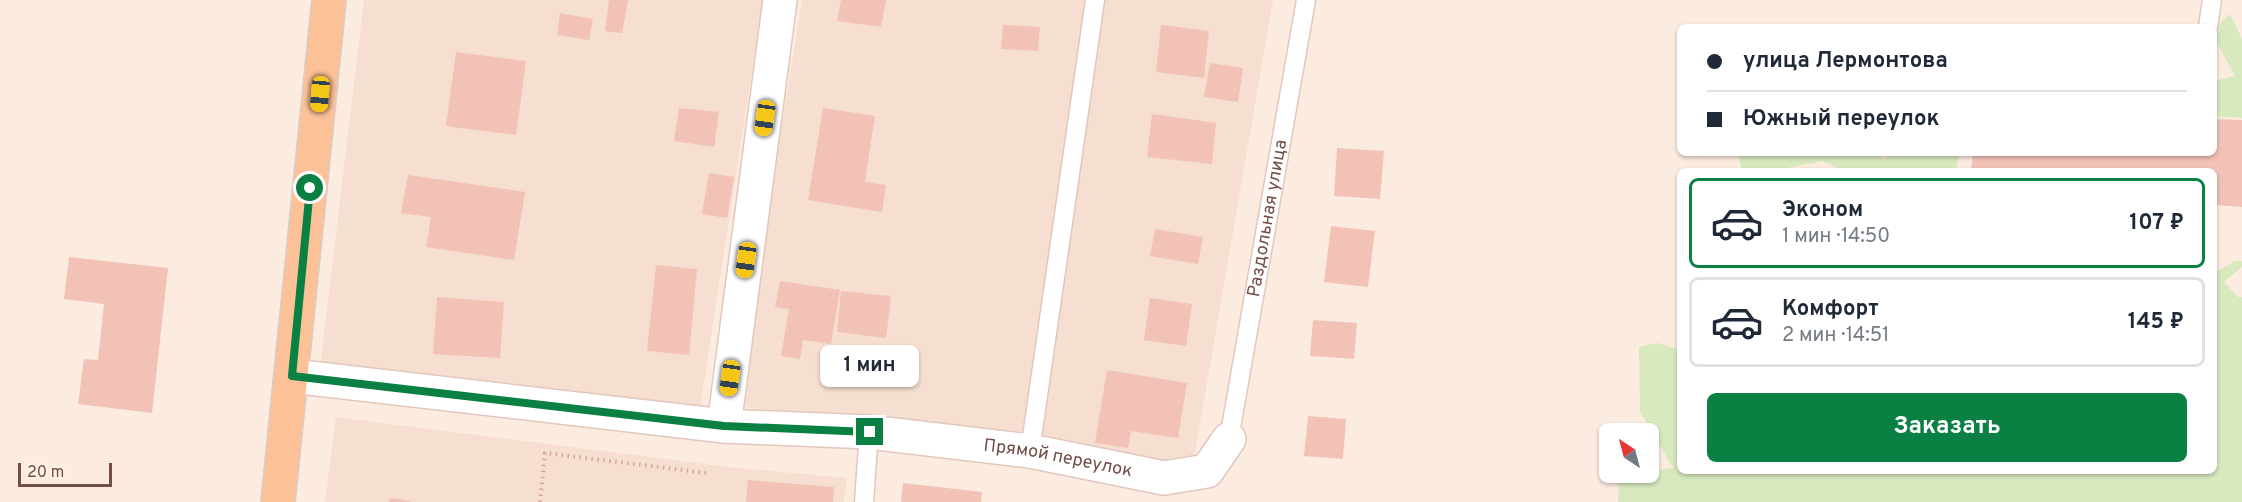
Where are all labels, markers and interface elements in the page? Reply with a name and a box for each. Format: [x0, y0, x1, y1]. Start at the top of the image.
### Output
text: улица Лермонтова [1743, 48, 1948, 75]
car [309, 75, 331, 113]
car [754, 99, 776, 137]
text: Южный переулок [1743, 106, 1939, 133]
street label: Раздольная улица [1243, 138, 1293, 299]
route start [296, 174, 323, 201]
icon: car [1710, 196, 1764, 250]
text: Эконом [1782, 197, 1863, 224]
text: 107 ₽ [2129, 210, 2184, 237]
text: 1 мин · 14:50 [1782, 224, 1890, 250]
car [735, 241, 757, 279]
icon: car [1710, 295, 1764, 349]
text: Комфорт [1782, 296, 1879, 323]
text: 145 ₽ [2128, 309, 2184, 336]
text: 2 мин · 14:51 [1782, 323, 1890, 349]
callout: 1 мин [820, 345, 920, 387]
text: 1 мин [844, 353, 895, 379]
car [719, 359, 741, 397]
button: Заказать [1707, 393, 2187, 462]
route end [856, 418, 883, 445]
north arrow [1599, 423, 1659, 483]
map controls [1599, 423, 1659, 483]
street label: Прямой переулок [982, 434, 1135, 483]
scale bar [18, 460, 112, 488]
text: 20 m [27, 463, 64, 483]

